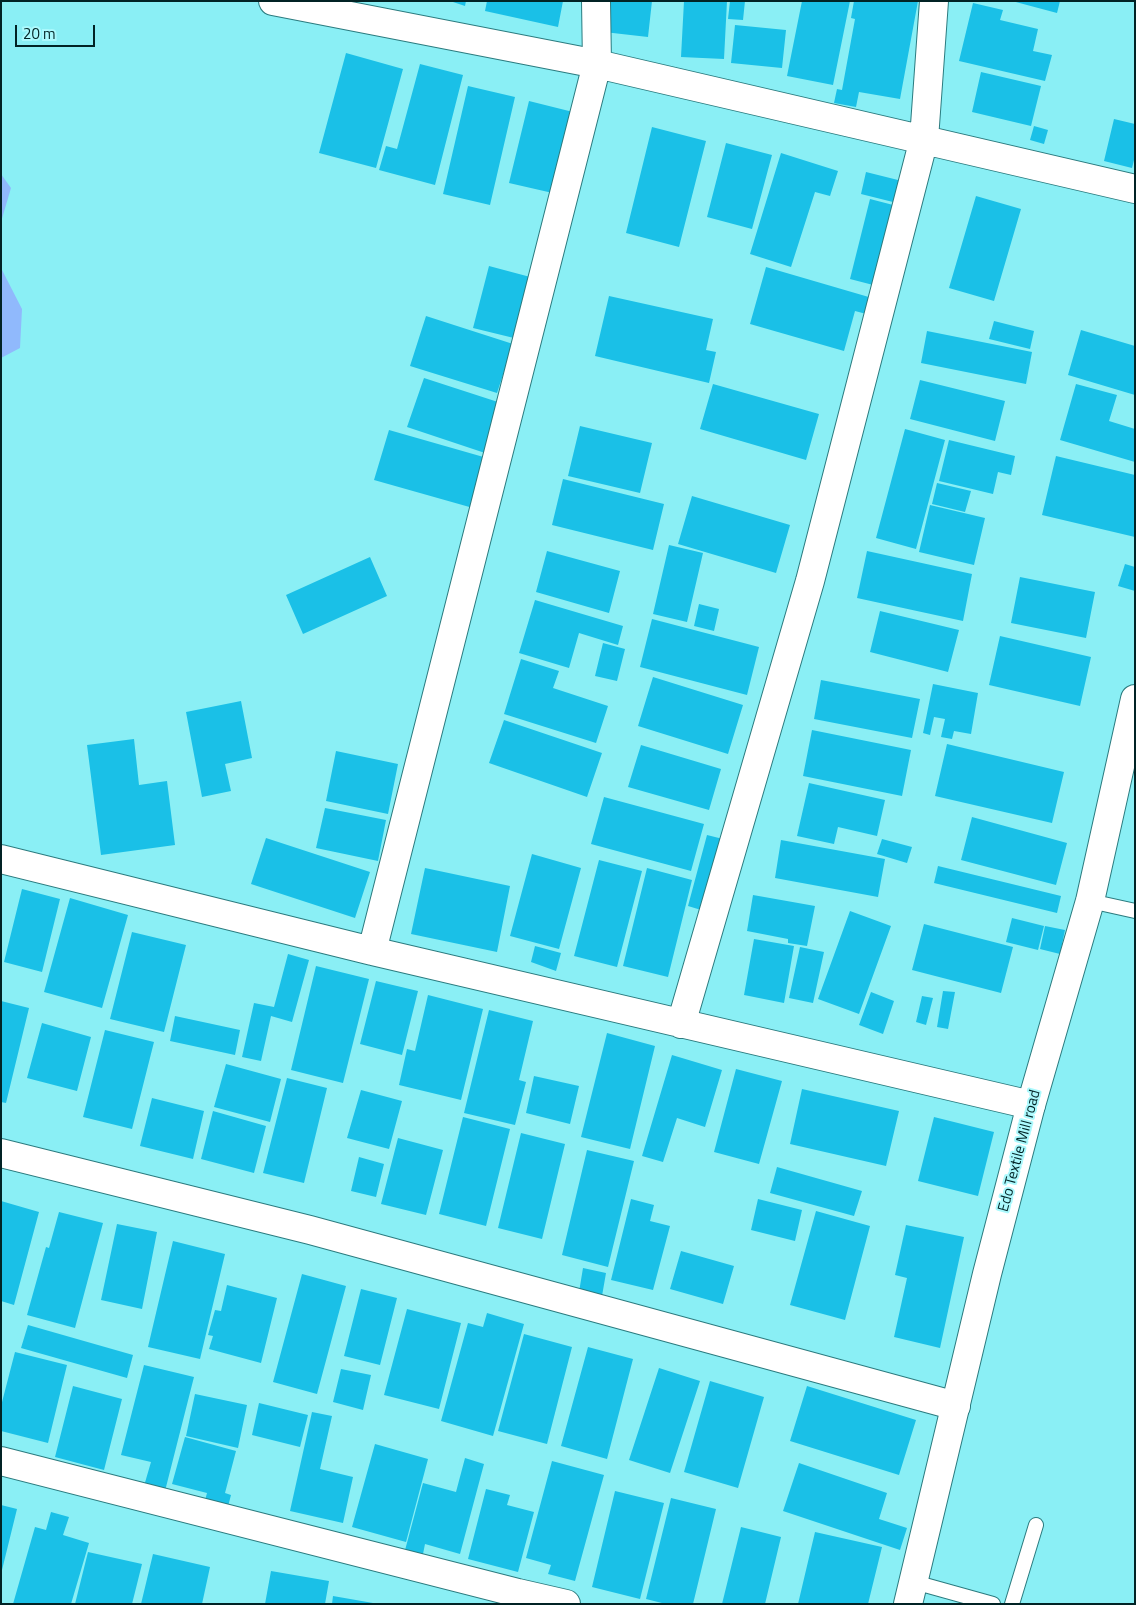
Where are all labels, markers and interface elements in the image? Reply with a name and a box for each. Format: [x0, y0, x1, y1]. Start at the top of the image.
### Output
scale bar [18, 15, 98, 47]
text: 20 m [23, 22, 56, 45]
street label: Edo Textile Mill road [995, 1088, 1045, 1214]

